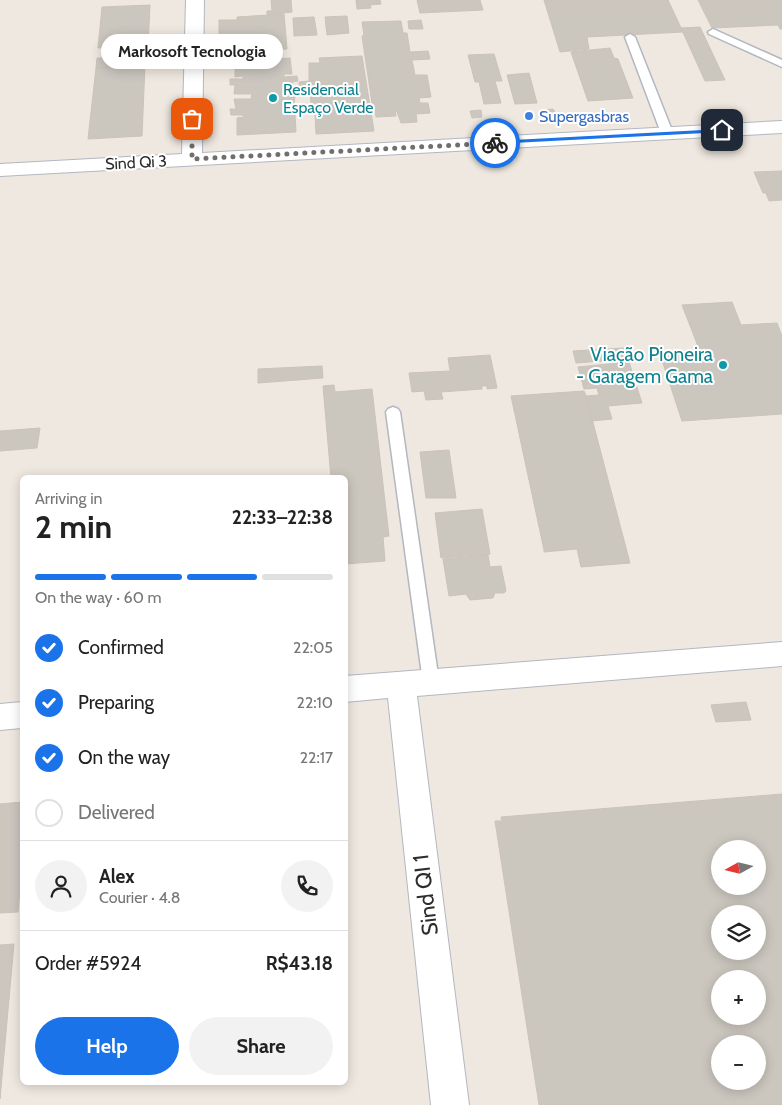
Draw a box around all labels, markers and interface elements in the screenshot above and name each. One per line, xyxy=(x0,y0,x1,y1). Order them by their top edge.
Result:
callout: Markosoft Tecnologia xyxy=(101,34,283,69)
text: Markosoft Tecnologia xyxy=(118,42,266,61)
place label: Residencial Espaço Verde xyxy=(283,80,373,117)
marker: Residencial Espaço Verde xyxy=(267,92,279,104)
pin xyxy=(171,98,213,140)
icon: bag xyxy=(178,105,206,133)
place label: Supergasbras xyxy=(539,107,629,126)
pin xyxy=(701,109,743,151)
marker: Supergasbras xyxy=(523,110,535,122)
icon: home xyxy=(708,116,736,144)
courier xyxy=(470,118,520,168)
icon: bike xyxy=(481,129,509,157)
street label: Sind Qi 3 xyxy=(105,151,167,174)
place label: Viação Pioneira - Garagem Gama xyxy=(576,343,713,388)
marker: Viação Pioneira - Garagem Gama xyxy=(717,359,729,371)
text: Arriving in xyxy=(35,489,102,508)
text: 22:33–22:38 xyxy=(232,506,333,529)
text: 2 min xyxy=(35,507,112,546)
text: On the way · 60 m xyxy=(35,588,161,607)
icon: check xyxy=(35,634,63,662)
text: Confirmed xyxy=(78,636,164,659)
text: 22:05 xyxy=(293,638,333,657)
icon: check xyxy=(35,689,63,717)
text: Preparing xyxy=(78,691,154,714)
text: 22:10 xyxy=(297,693,333,712)
icon: check xyxy=(35,744,63,772)
text: On the way xyxy=(78,746,170,769)
text: 22:17 xyxy=(300,748,333,767)
text: Delivered xyxy=(78,801,155,824)
north arrow xyxy=(711,840,766,895)
map controls xyxy=(711,840,766,1090)
street label: Sind QI 1 xyxy=(407,853,444,937)
button: person xyxy=(35,860,87,912)
button: phone xyxy=(281,860,333,912)
text: Alex xyxy=(99,865,135,888)
text: Courier · 4.8 xyxy=(99,888,181,907)
button: layers xyxy=(711,905,766,960)
text: Order #5924 xyxy=(35,952,141,975)
text: R$43.18 xyxy=(266,952,333,975)
button: + xyxy=(711,970,766,1025)
button: Help xyxy=(35,1017,179,1075)
button: Share xyxy=(189,1017,333,1075)
button: − xyxy=(711,1035,766,1090)

